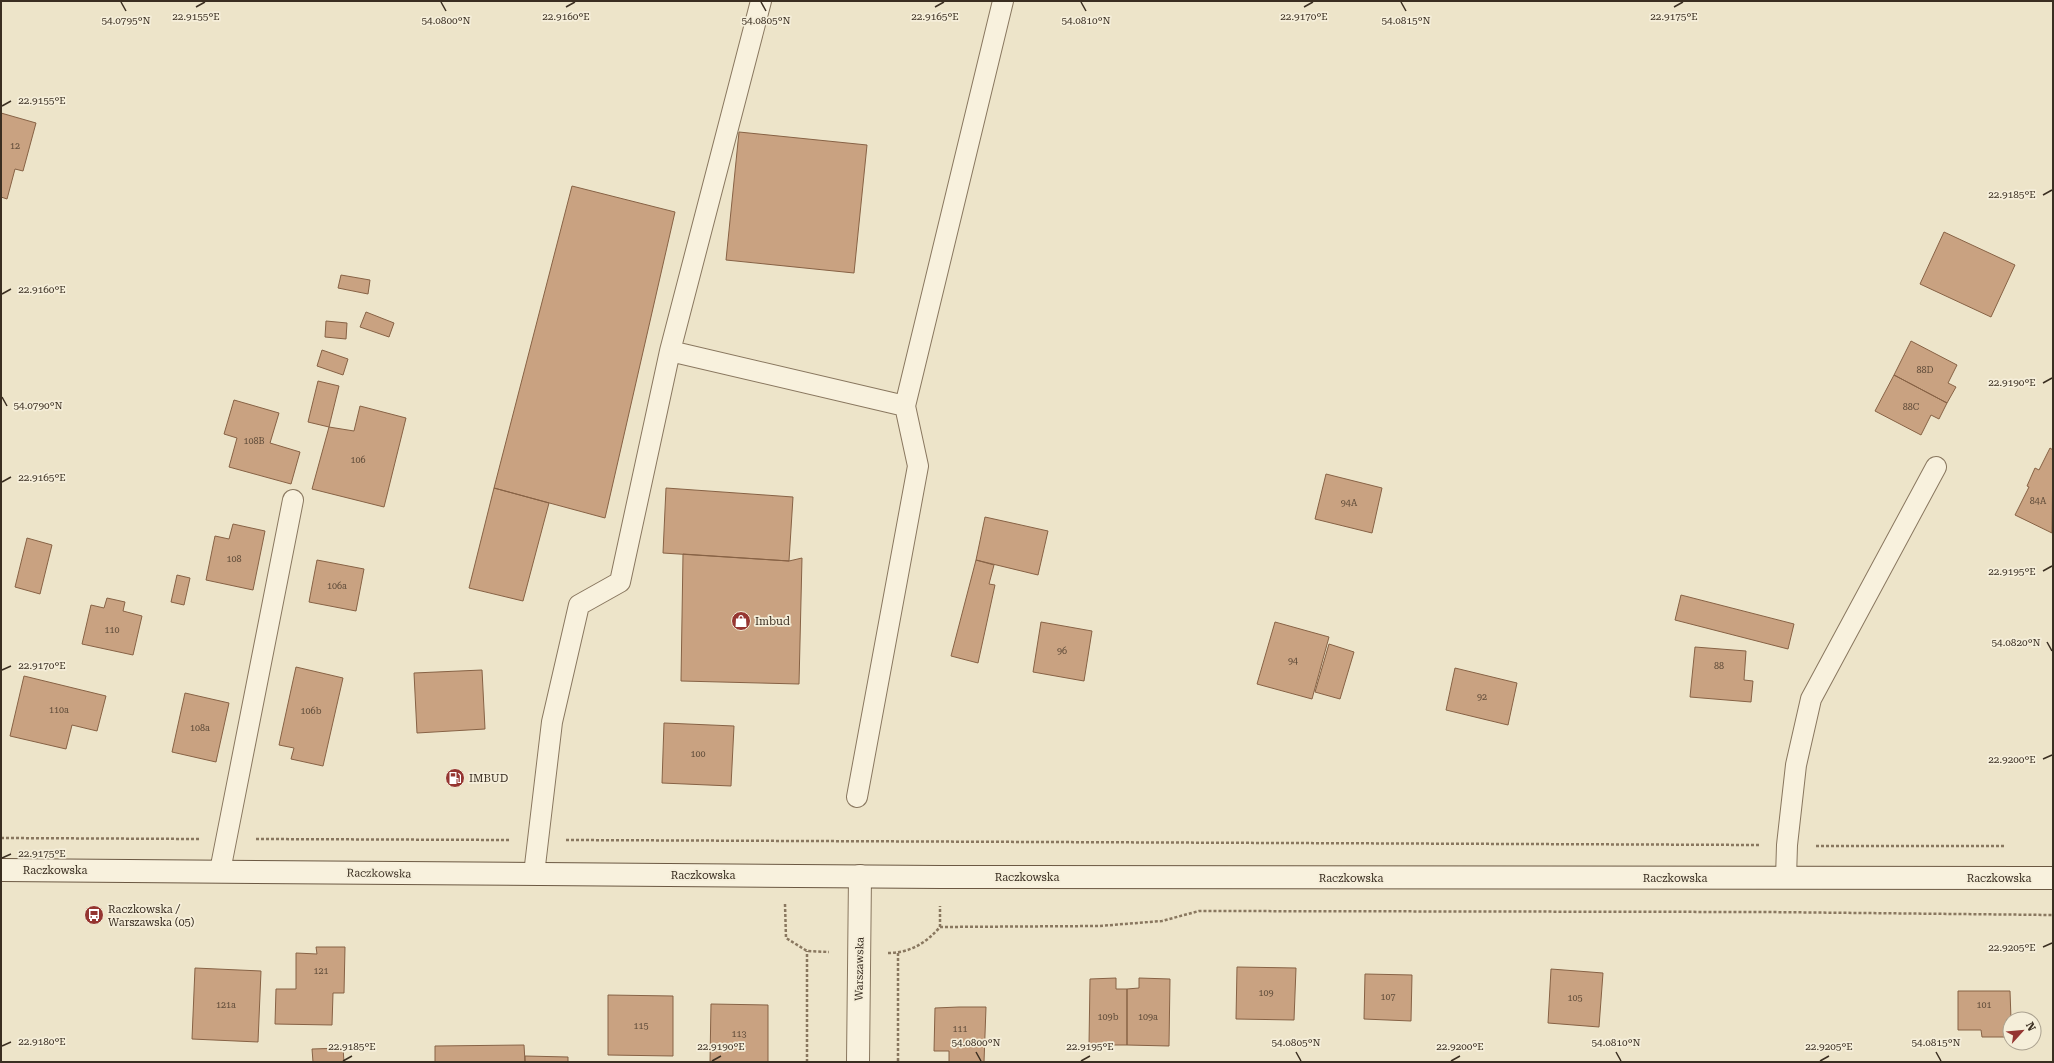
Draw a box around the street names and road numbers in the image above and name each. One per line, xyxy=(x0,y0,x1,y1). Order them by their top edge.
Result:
street label: Raczkowska xyxy=(23,864,87,877)
street label: Raczkowska xyxy=(347,866,411,881)
street label: Raczkowska xyxy=(671,869,735,882)
street label: Raczkowska xyxy=(995,871,1059,884)
street label: Raczkowska xyxy=(1319,872,1383,885)
street label: Raczkowska xyxy=(1643,872,1707,885)
street label: Raczkowska xyxy=(1967,872,2031,885)
street label: Warszawska xyxy=(852,937,867,1001)

